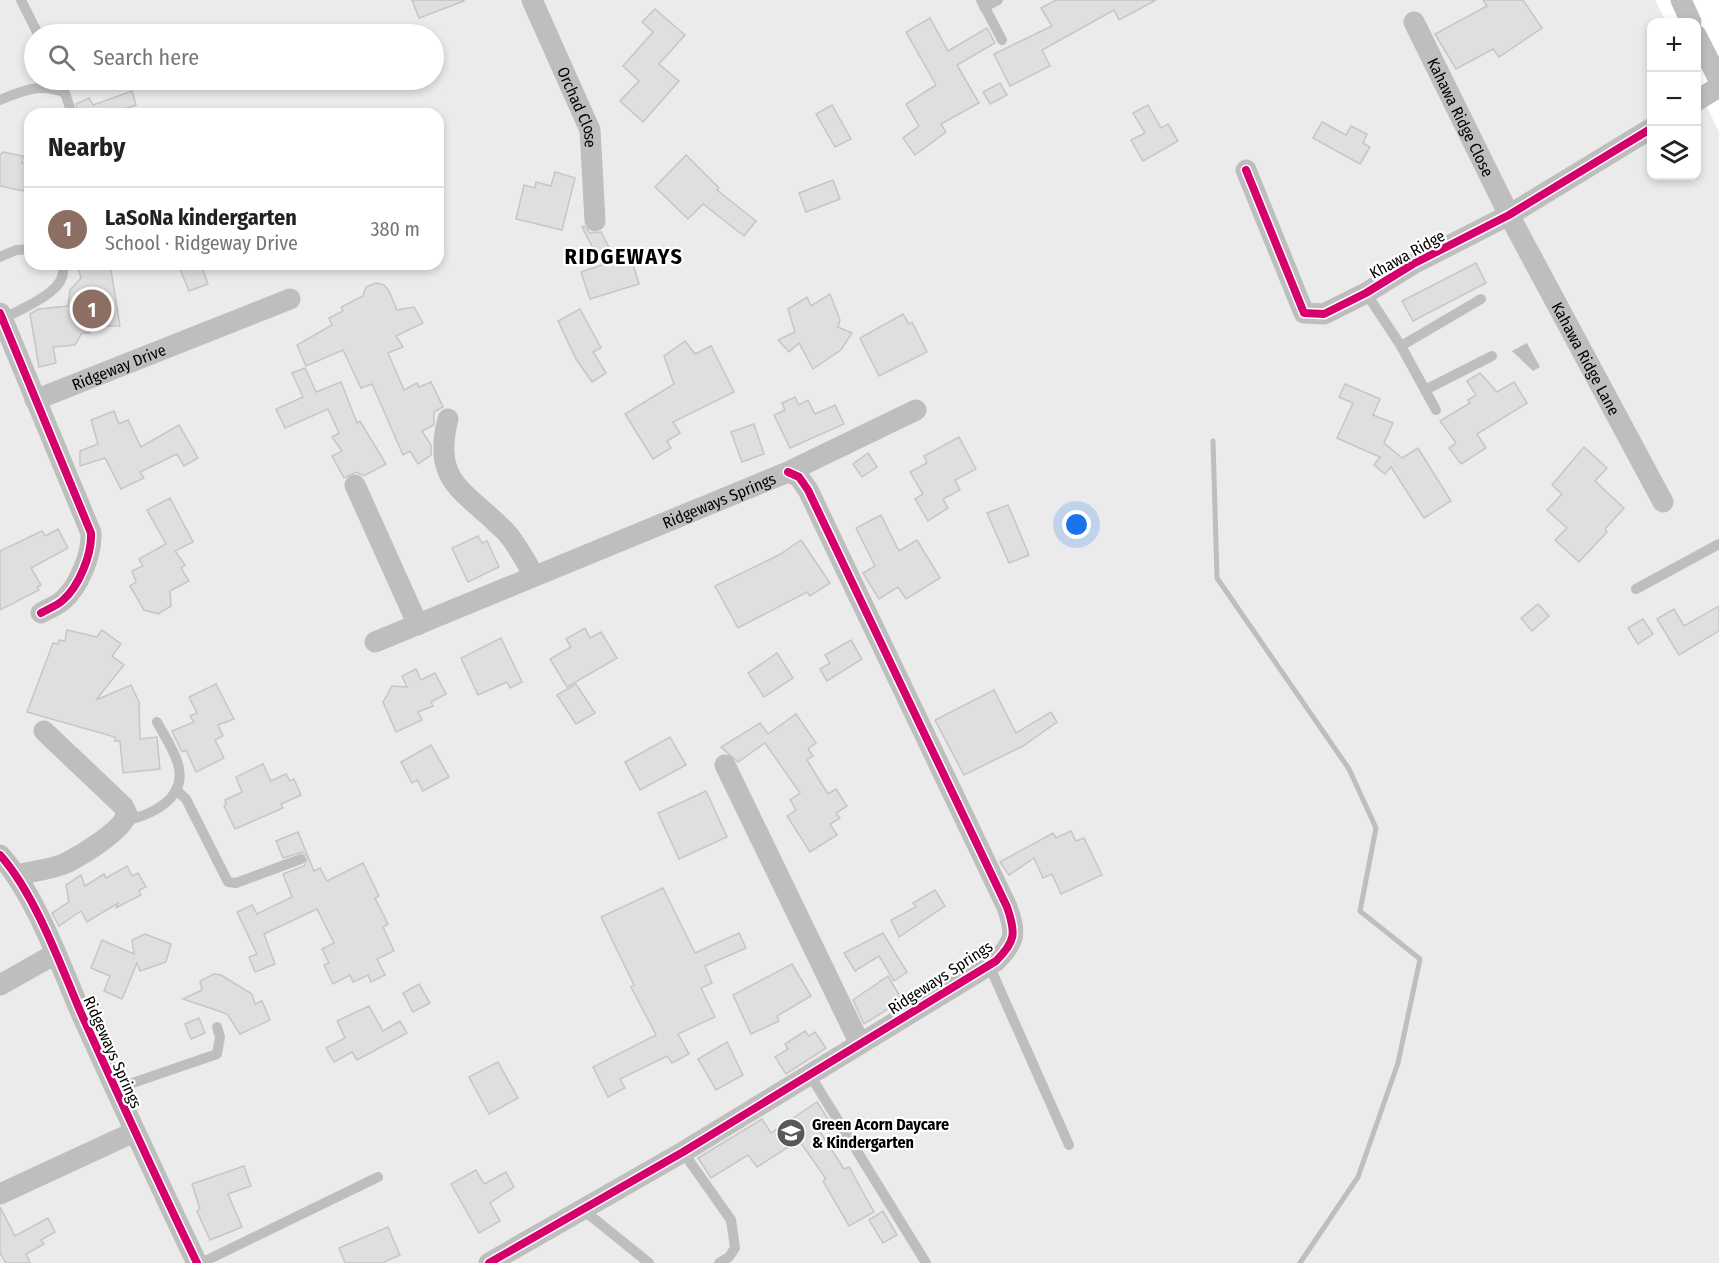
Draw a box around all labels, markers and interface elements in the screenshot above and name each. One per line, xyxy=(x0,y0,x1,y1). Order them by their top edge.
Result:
map controls xyxy=(1647,18,1701,180)
button: + xyxy=(1647,18,1701,72)
search box xyxy=(24,24,444,90)
icon: search xyxy=(45,41,78,74)
text: Search here xyxy=(93,44,199,71)
street label: Kahawa Ridge Close xyxy=(1423,55,1498,180)
street label: Orchad Close xyxy=(553,64,600,148)
button: − xyxy=(1647,72,1701,126)
button: layers xyxy=(1647,126,1701,180)
text: Nearby xyxy=(48,132,125,163)
text: LaSoNa kindergarten xyxy=(105,204,297,231)
text: 1 xyxy=(63,217,72,241)
text: 380 m xyxy=(370,217,420,241)
street label: Khawa Ridge xyxy=(1366,226,1448,283)
text: School · Ridgeway Drive xyxy=(105,231,298,255)
district label: RIDGEWAYS xyxy=(565,243,683,270)
pin: 1 xyxy=(72,286,112,332)
street label: Kahawa Ridge Lane xyxy=(1547,299,1624,419)
street label: Ridgeway Drive xyxy=(69,340,169,394)
street label: Ridgeways Springs xyxy=(660,469,779,533)
your location xyxy=(1062,510,1091,539)
street label: Ridgeways Springs xyxy=(884,936,996,1018)
street label: Ridgeways Springs xyxy=(79,993,146,1111)
place label: Green Acorn Daycare & Kindergarten xyxy=(812,1115,949,1152)
school or university icon: Green Acorn Daycare & Kindergarten xyxy=(775,1117,807,1149)

